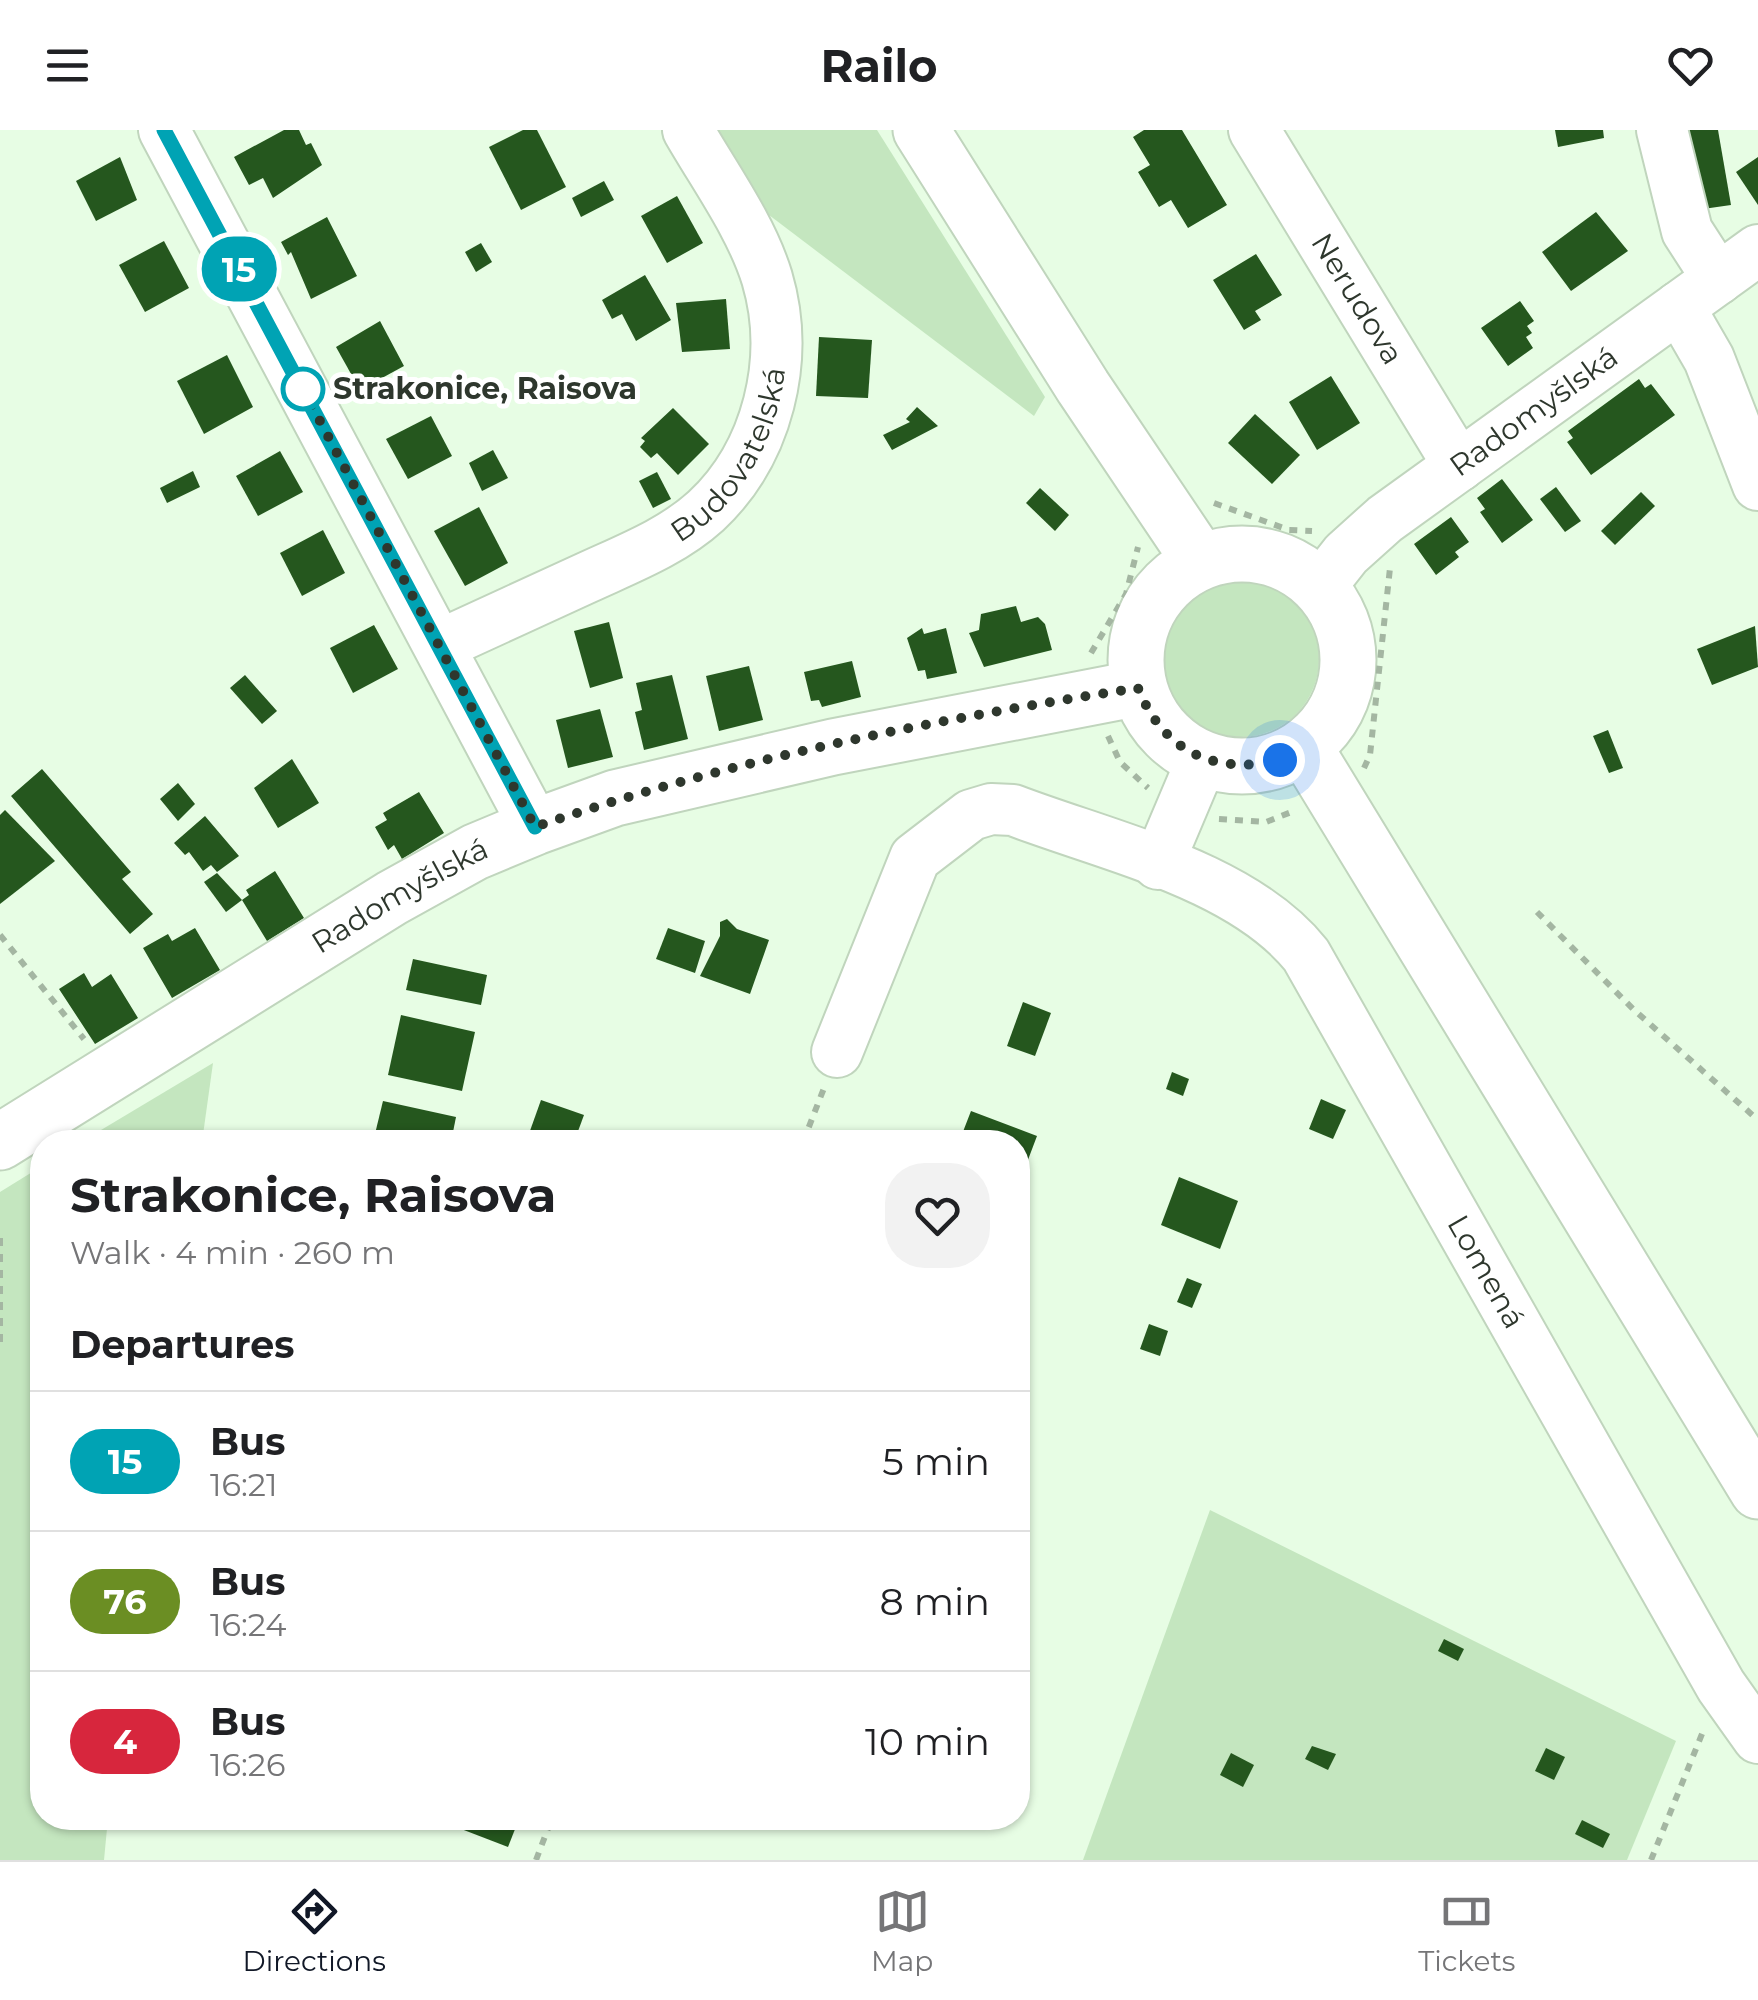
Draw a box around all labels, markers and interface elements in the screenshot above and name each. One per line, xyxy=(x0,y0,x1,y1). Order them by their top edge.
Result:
icon: menu xyxy=(40,38,95,93)
text: Railo xyxy=(820,38,938,93)
icon: heart xyxy=(1663,38,1718,93)
street label: Nerudova xyxy=(1304,226,1412,371)
line badge: 15 xyxy=(194,236,284,302)
text: 15 xyxy=(222,248,256,291)
street label: Radomyšlská xyxy=(1442,338,1625,484)
street label: Budovatelská xyxy=(663,365,793,550)
marker: Strakonice, Raisova xyxy=(282,368,324,410)
place label: Strakonice, Raisova xyxy=(333,370,637,407)
your location xyxy=(1255,735,1305,785)
street label: Radomyšlská xyxy=(305,830,494,961)
button: heart xyxy=(885,1163,990,1268)
text: Strakonice, Raisova xyxy=(70,1166,556,1224)
street label: Lomená xyxy=(1440,1208,1533,1335)
text: Walk · 4 min · 260 m xyxy=(70,1233,395,1272)
text: Departures xyxy=(70,1321,294,1368)
text: Bus xyxy=(210,1418,285,1465)
text: 5 min xyxy=(882,1438,990,1485)
text: 15 xyxy=(108,1440,142,1483)
text: 16:21 xyxy=(210,1465,278,1504)
text: Bus xyxy=(210,1558,285,1605)
text: 8 min xyxy=(880,1578,990,1625)
text: 76 xyxy=(103,1580,147,1623)
text: 16:24 xyxy=(210,1605,286,1644)
text: Bus xyxy=(210,1698,285,1745)
text: 10 min xyxy=(865,1718,990,1765)
text: 4 xyxy=(113,1720,137,1763)
text: 16:26 xyxy=(210,1745,285,1784)
tab: Directions xyxy=(243,1884,386,1978)
tab: Map xyxy=(871,1884,933,1978)
tab: Tickets xyxy=(1418,1884,1515,1978)

